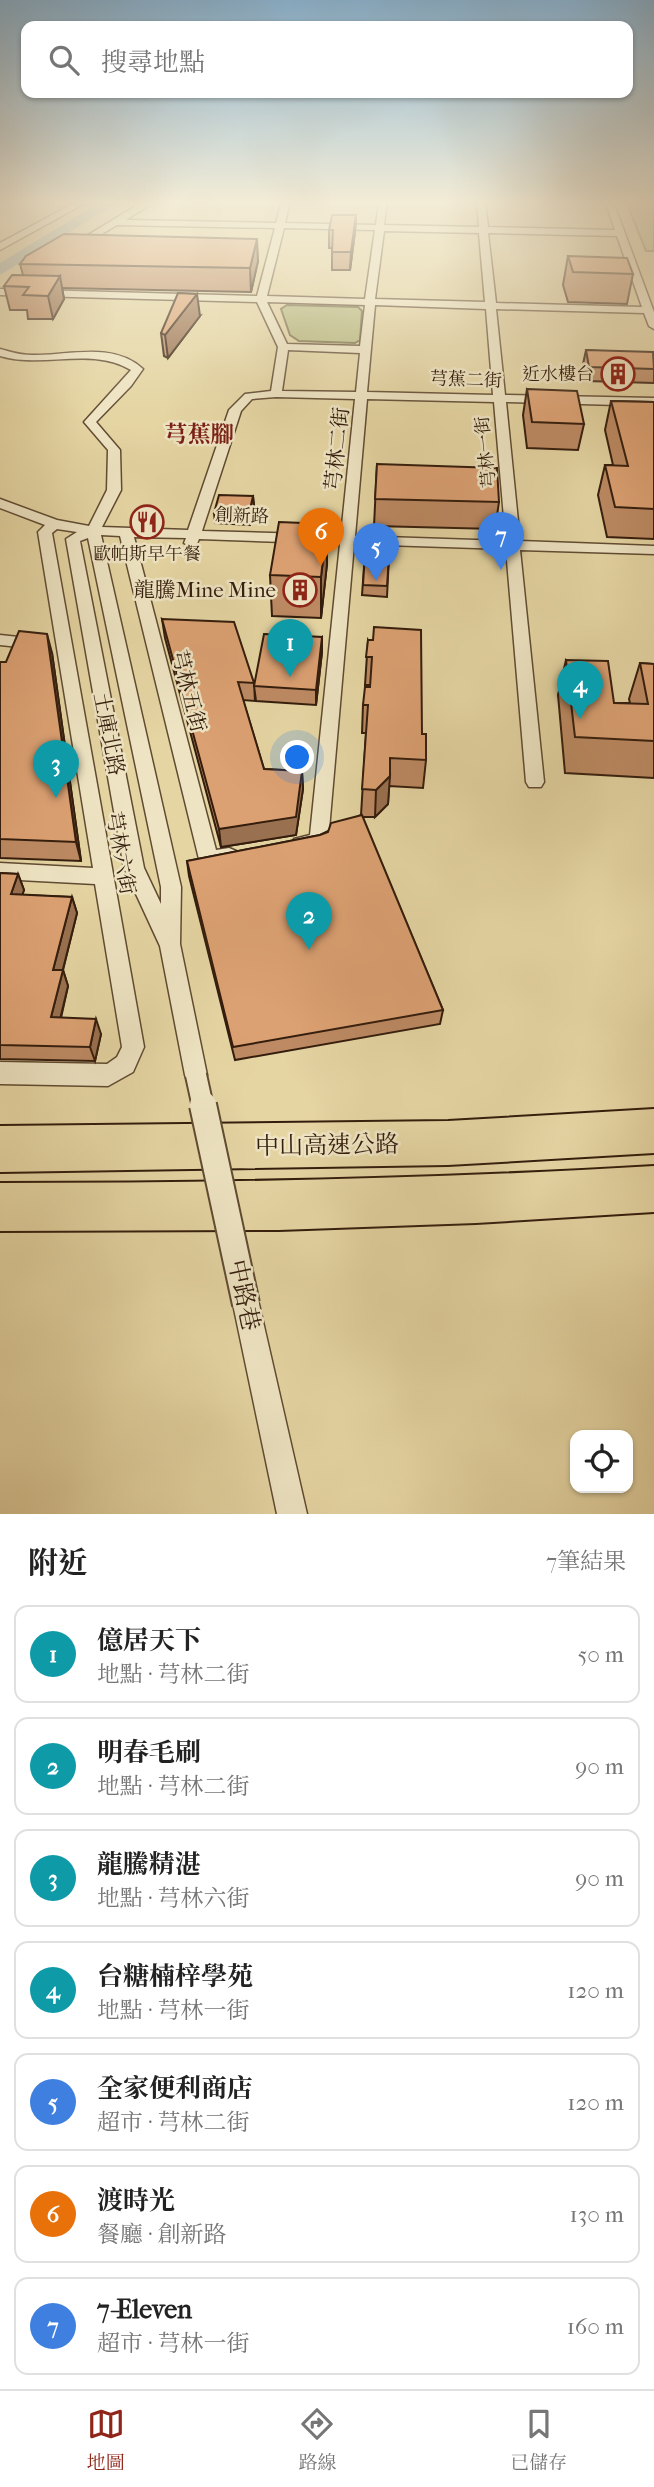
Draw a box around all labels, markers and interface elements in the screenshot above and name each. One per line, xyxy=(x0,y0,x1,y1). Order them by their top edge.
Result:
search box xyxy=(21,21,633,98)
icon: search xyxy=(45,41,83,79)
text: 搜尋地點 xyxy=(101,47,205,78)
building icon: 近水樓台 xyxy=(599,355,637,393)
place label: 近水樓台 xyxy=(522,364,594,385)
street label: 芎蕉二街 xyxy=(430,368,502,392)
street label: 芎林二街 xyxy=(321,406,353,492)
street label: 芎林一街 xyxy=(472,415,500,489)
district label: 芎蕉腳 xyxy=(165,421,234,448)
restaurant icon: 歐帕斯早午餐 xyxy=(128,503,166,541)
street label: 創新路 xyxy=(215,505,269,527)
pin: 6 xyxy=(298,508,344,566)
pin: 7 xyxy=(478,512,524,570)
pin: 5 xyxy=(353,523,399,581)
place label: 歐帕斯早午餐 xyxy=(93,544,201,565)
building icon: 龍騰Mine Mine xyxy=(281,571,319,609)
place label: 龍騰Mine Mine xyxy=(134,578,276,602)
pin: 1 xyxy=(267,619,313,677)
street label: 芎林五街 xyxy=(167,647,211,735)
pin: 4 xyxy=(557,661,603,719)
street label: 土庫北路 xyxy=(89,690,129,778)
pin: 3 xyxy=(33,740,79,798)
your location xyxy=(280,740,314,774)
street label: 芎林六街 xyxy=(102,810,140,896)
pin: 2 xyxy=(286,892,332,950)
street label: 中山高速公路 xyxy=(255,1130,399,1160)
street label: 中路巷 xyxy=(223,1257,265,1333)
map controls xyxy=(570,1430,633,1493)
button: locate xyxy=(570,1430,633,1493)
text: 附近 xyxy=(28,1546,88,1581)
text: 7筆結果 xyxy=(546,1548,626,1575)
text: 億居天下 xyxy=(97,1625,201,1656)
text: 1 xyxy=(49,1641,57,1668)
text: 50 m xyxy=(577,1641,624,1668)
text: 地點 · 芎林二街 xyxy=(97,1661,250,1688)
text: 明春毛刷 xyxy=(97,1737,201,1768)
text: 2 xyxy=(47,1753,59,1780)
text: 90 m xyxy=(575,1753,624,1780)
text: 地點 · 芎林二街 xyxy=(97,1773,250,1800)
text: 龍騰精湛 xyxy=(97,1849,201,1880)
text: 3 xyxy=(48,1865,58,1892)
text: 90 m xyxy=(575,1865,624,1892)
text: 地點 · 芎林六街 xyxy=(97,1885,250,1912)
text: 台糖楠梓學苑 xyxy=(97,1961,253,1992)
text: 4 xyxy=(46,1977,60,2004)
text: 120 m xyxy=(567,1977,624,2004)
text: 地點 · 芎林一街 xyxy=(97,1997,250,2024)
text: 全家便利商店 xyxy=(97,2073,253,2104)
text: 5 xyxy=(48,2089,58,2116)
text: 120 m xyxy=(567,2089,624,2116)
text: 超市 · 芎林二街 xyxy=(97,2109,250,2136)
text: 渡時光 xyxy=(97,2185,175,2216)
text: 6 xyxy=(47,2201,59,2228)
text: 130 m xyxy=(570,2201,624,2228)
text: 餐廳 · 創新路 xyxy=(97,2221,227,2248)
text: 7-Eleven xyxy=(97,2294,192,2325)
text: 7 xyxy=(47,2313,59,2340)
text: 160 m xyxy=(567,2313,624,2340)
text: 超市 · 芎林一街 xyxy=(97,2330,250,2357)
tab: 地圖 xyxy=(87,2405,125,2474)
tab: 路線 xyxy=(298,2405,336,2474)
tab: 已儲存 xyxy=(510,2405,567,2474)

